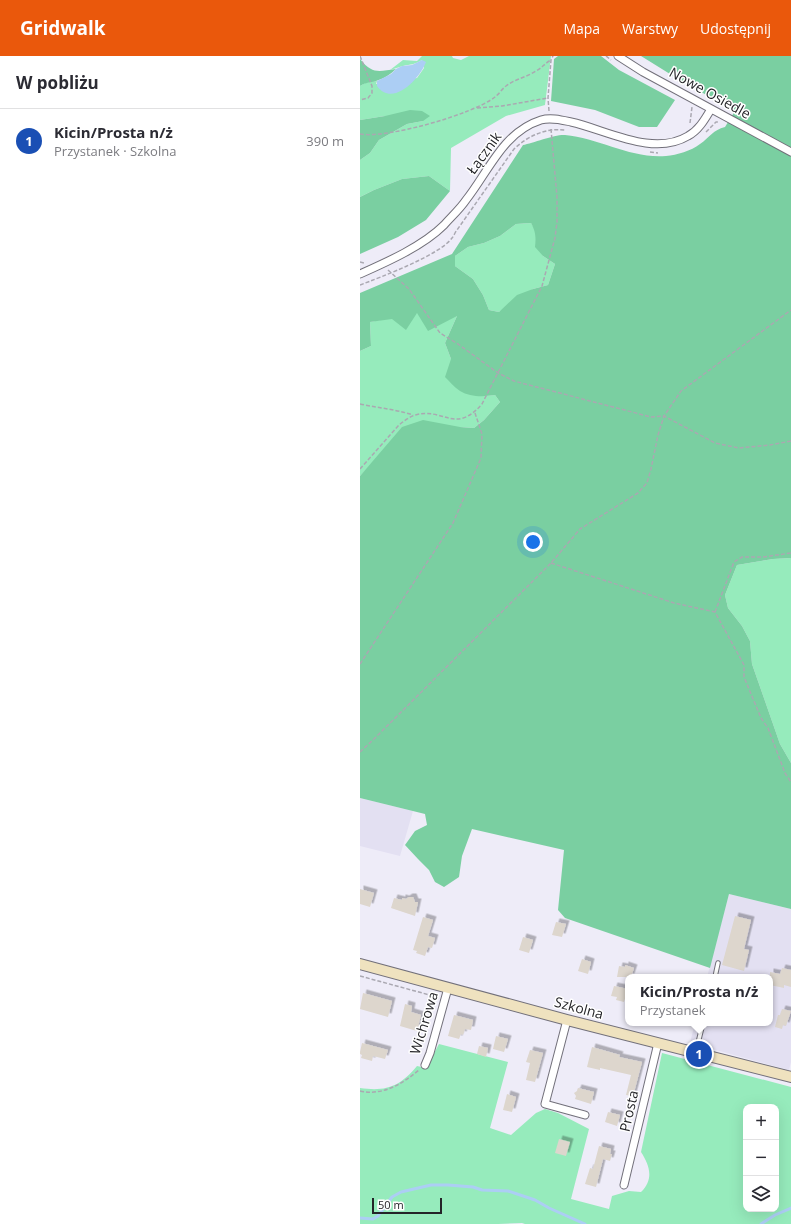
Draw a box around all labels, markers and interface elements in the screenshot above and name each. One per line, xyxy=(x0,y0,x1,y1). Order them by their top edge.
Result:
text: Gridwalk xyxy=(20,15,106,41)
text: Mapa xyxy=(563,19,600,38)
text: Warstwy xyxy=(622,19,678,38)
text: Udostępnij xyxy=(700,19,771,38)
street label: Nowe Osiedle xyxy=(666,62,754,123)
text: W pobliżu xyxy=(16,71,99,94)
text: Kicin/Prosta n/ż xyxy=(54,122,173,142)
street label: Łącznik xyxy=(462,127,506,178)
text: 1 xyxy=(25,132,33,150)
text: 390 m xyxy=(306,132,344,150)
text: Przystanek · Szkolna xyxy=(54,142,176,160)
your location xyxy=(523,532,543,552)
popup xyxy=(625,974,773,1026)
text: Kicin/Prosta n/ż xyxy=(640,981,758,1001)
street label: Wichrowa xyxy=(405,989,442,1056)
street label: Szkolna xyxy=(553,992,606,1023)
text: Przystanek xyxy=(640,1001,706,1019)
pin: 1 xyxy=(686,1039,712,1069)
street label: Prosta xyxy=(615,1088,642,1133)
map controls xyxy=(743,1104,779,1212)
button: + xyxy=(743,1104,779,1140)
button: − xyxy=(743,1140,779,1176)
button: layers xyxy=(743,1176,779,1212)
scale bar xyxy=(372,1196,442,1215)
text: 50 m xyxy=(378,1197,404,1212)

